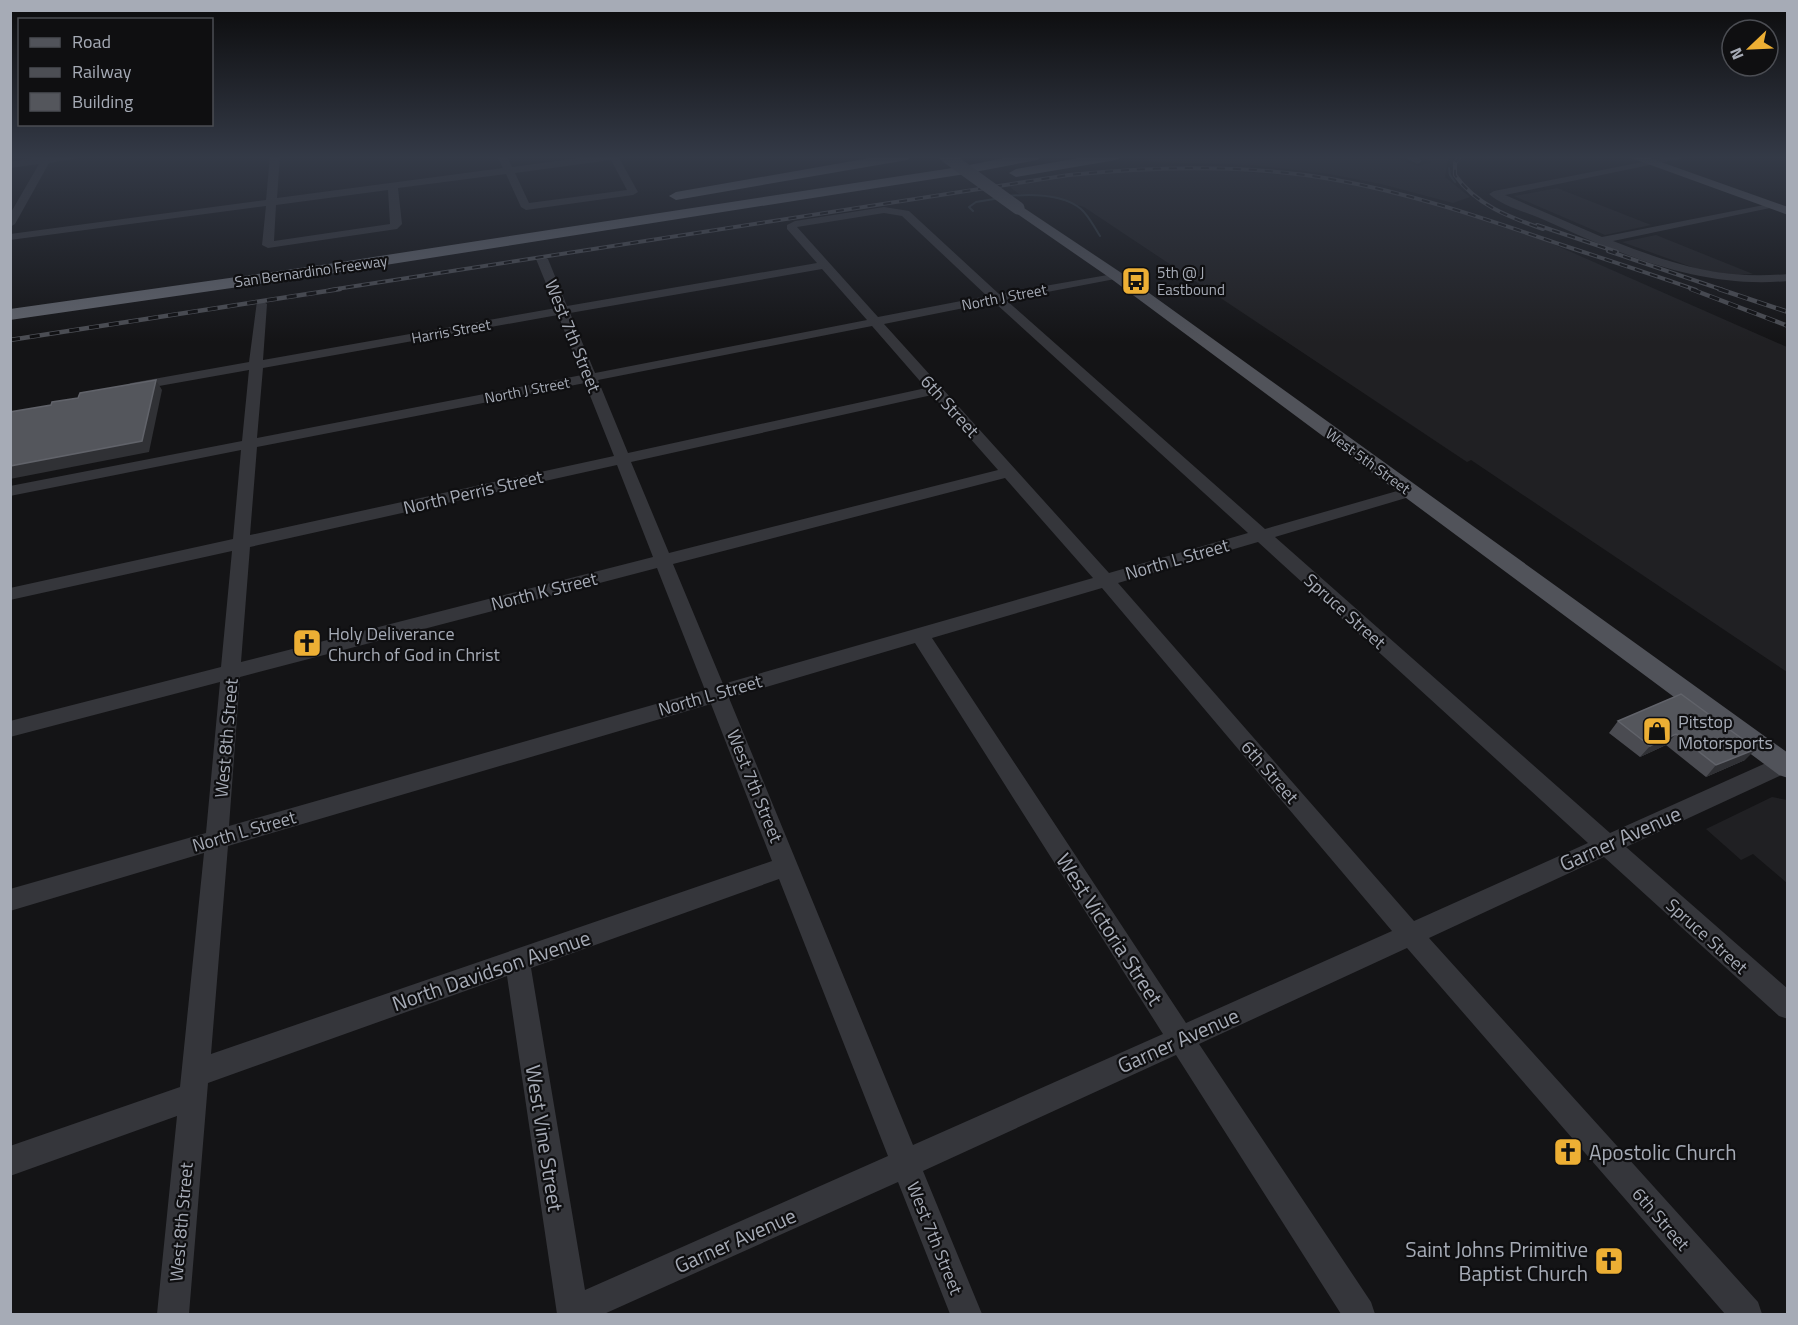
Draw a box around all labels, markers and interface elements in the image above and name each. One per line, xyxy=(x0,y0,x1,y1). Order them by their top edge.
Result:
legend xyxy=(18,18,213,126)
north arrow xyxy=(1720,18,1780,78)
text: Road xyxy=(72,28,111,55)
text: N xyxy=(1723,44,1749,64)
text: Railway xyxy=(72,58,132,85)
text: Building xyxy=(72,88,133,115)
street label: San Bernardino Freeway xyxy=(233,249,389,293)
place label: 5th @ J Eastbound xyxy=(1157,261,1225,301)
bus stop icon: 5th @ J Eastbound xyxy=(1120,265,1152,297)
street label: West 7th Street xyxy=(538,275,608,397)
street label: North J Street xyxy=(960,277,1049,317)
street label: Harris Street xyxy=(409,313,493,349)
street label: 6th Street xyxy=(914,369,986,444)
street label: North J Street xyxy=(483,370,572,410)
street label: West 5th Street xyxy=(1321,422,1416,500)
street label: North Perris Street xyxy=(401,463,546,521)
street label: North L Street xyxy=(1122,531,1233,587)
street label: North K Street xyxy=(488,565,600,617)
street label: Spruce Street xyxy=(1298,567,1393,656)
place label: Holy Deliverance Church of God in Christ xyxy=(328,620,501,668)
church icon: Holy Deliverance Church of God in Christ xyxy=(291,627,323,659)
street label: North L Street xyxy=(655,667,766,723)
street label: West 8th Street xyxy=(207,677,245,799)
place label: Pitstop Motorsports xyxy=(1678,708,1773,756)
shop icon: Pitstop Motorsports xyxy=(1641,715,1673,747)
street label: West 7th Street xyxy=(720,725,790,847)
street label: 6th Street xyxy=(1235,734,1306,810)
street label: Garner Avenue xyxy=(1554,797,1686,879)
street label: North L Street xyxy=(189,803,300,859)
street label: West Victoria Street xyxy=(1049,846,1172,1012)
street label: Spruce Street xyxy=(1660,892,1755,981)
street label: North Davidson Avenue xyxy=(387,921,595,1019)
street label: Garner Avenue xyxy=(1112,999,1244,1081)
street label: West Vine Street xyxy=(518,1062,572,1214)
church icon: Apostolic Church xyxy=(1552,1136,1584,1168)
place label: Apostolic Church xyxy=(1589,1136,1736,1168)
street label: West 8th Street xyxy=(162,1161,200,1283)
street label: West 7th Street xyxy=(900,1177,970,1299)
street label: 6th Street xyxy=(1626,1181,1697,1257)
street label: Garner Avenue xyxy=(669,1199,801,1281)
place label: Saint Johns Primitive Baptist Church xyxy=(1405,1233,1588,1289)
church icon: Saint Johns Primitive Baptist Church xyxy=(1593,1245,1625,1277)

